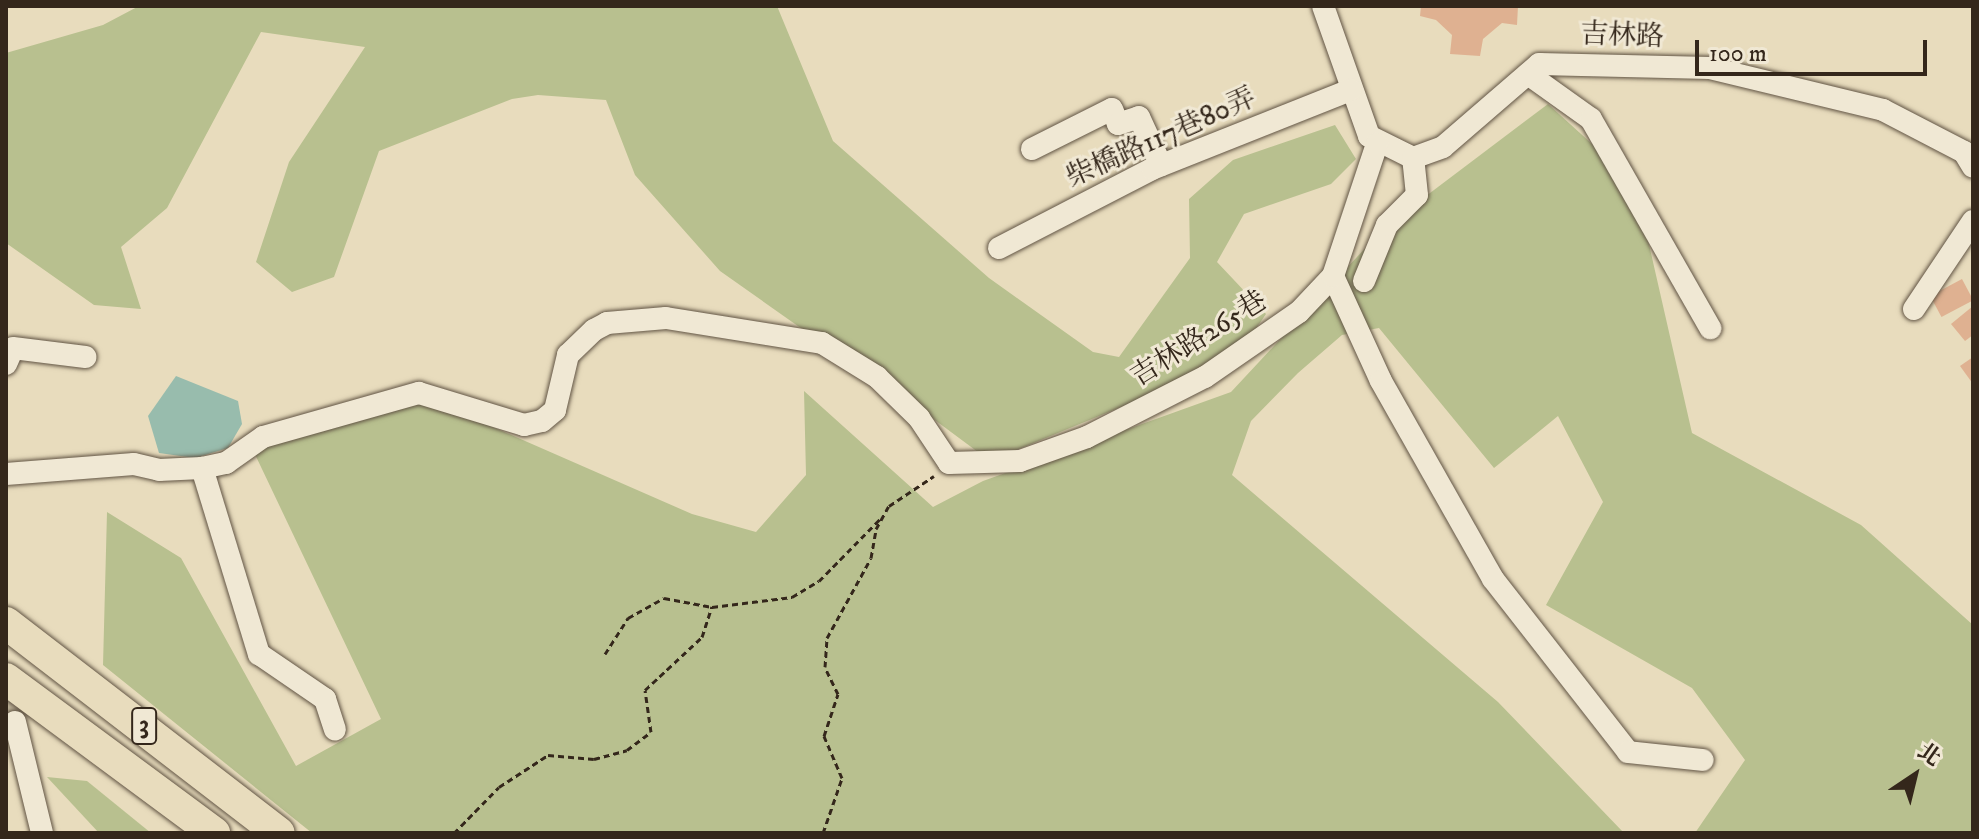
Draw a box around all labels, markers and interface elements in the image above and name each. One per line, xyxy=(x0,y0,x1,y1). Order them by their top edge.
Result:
street label: 吉林路 xyxy=(1579,18,1665,54)
scale bar xyxy=(1699,24,1931,74)
text: 100 m xyxy=(1709,39,1767,69)
street label: 柴橋路117巷80弄 xyxy=(1061,81,1261,195)
street label: 吉林路265巷 xyxy=(1125,284,1273,394)
road number: 3 xyxy=(130,704,158,748)
north arrow xyxy=(1875,735,1955,815)
text: 北 xyxy=(1912,738,1946,772)

